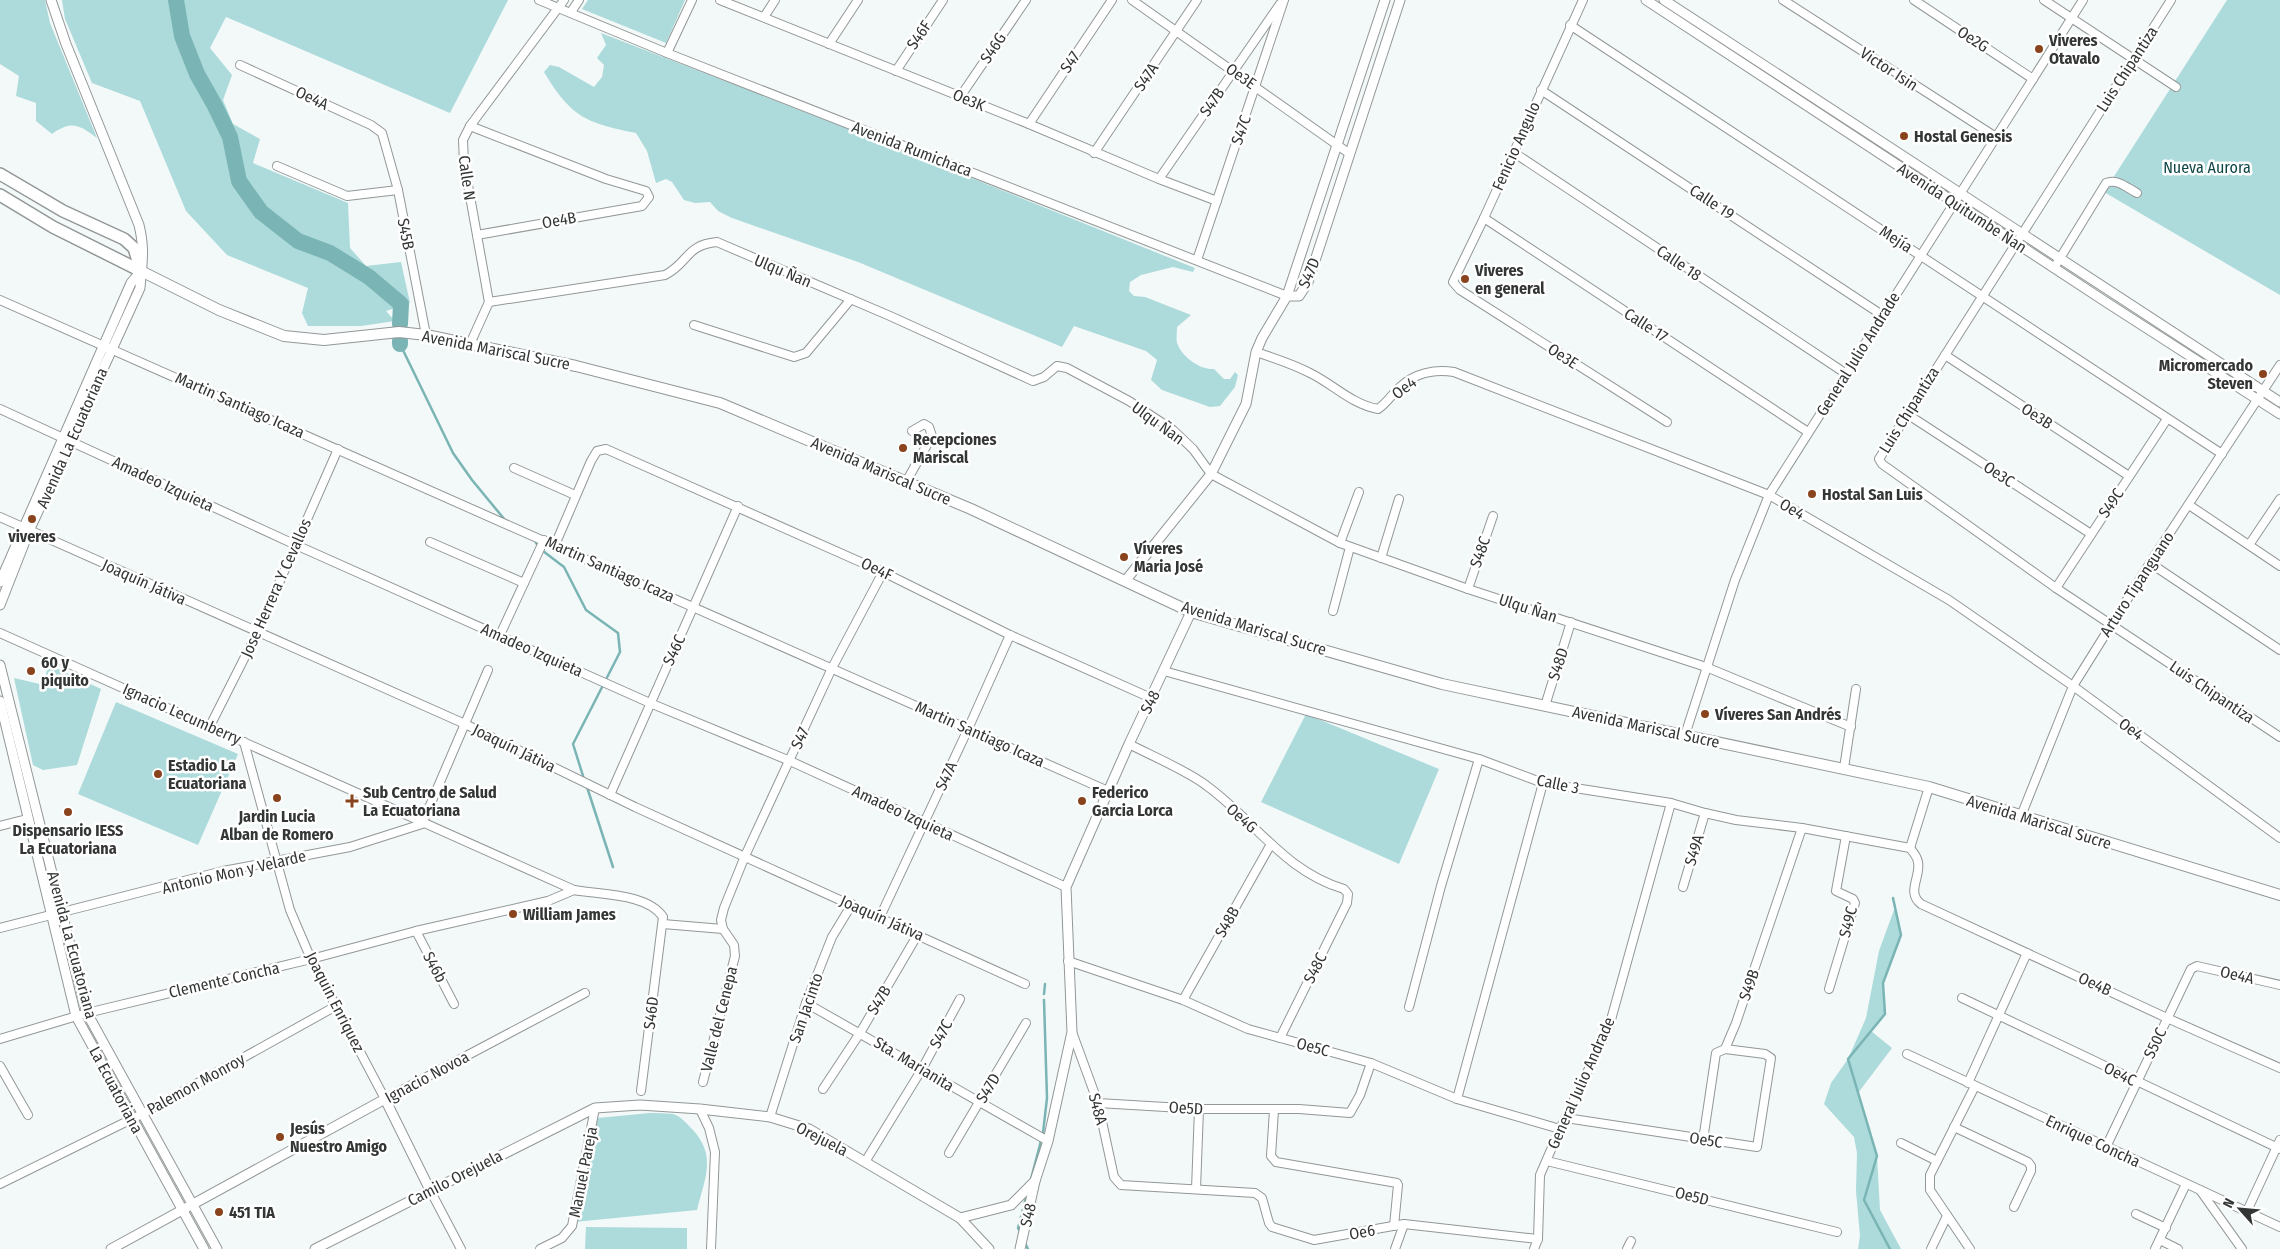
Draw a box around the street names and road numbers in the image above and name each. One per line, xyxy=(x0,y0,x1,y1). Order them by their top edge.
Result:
street label: S46F xyxy=(903,17,935,53)
street label: Oe2G xyxy=(1954,22,1992,56)
street label: Luis Chipantiza xyxy=(2092,23,2162,115)
street label: S46G xyxy=(976,29,1010,67)
street label: Victor Isin xyxy=(1856,43,1922,95)
street label: S47 xyxy=(1056,47,1084,76)
street label: S47A xyxy=(1130,59,1163,95)
street label: Oe3E xyxy=(1222,59,1260,93)
street label: Oe4A xyxy=(293,82,332,114)
street label: S47B xyxy=(1196,84,1229,120)
street label: Oe3K xyxy=(950,85,988,115)
street label: Fenicio Angulo xyxy=(1488,99,1544,193)
street label: S47C xyxy=(1227,113,1255,147)
street label: Avenida Rumichaca xyxy=(849,117,975,181)
street label: Calle N xyxy=(454,154,480,202)
street label: Avenida Quitumbe Ñan xyxy=(1894,159,2030,257)
street label: Calle 19 xyxy=(1686,180,1738,224)
street label: Oe4B xyxy=(540,208,578,232)
street label: S45B xyxy=(394,217,418,252)
street label: Mejía xyxy=(1876,221,1916,257)
street label: Calle 18 xyxy=(1653,241,1705,285)
street label: Ulqu Ñan xyxy=(752,250,814,292)
street label: S47D xyxy=(1294,255,1324,291)
street label: General Julio Andrade xyxy=(1812,289,1904,419)
street label: Calle 17 xyxy=(1621,304,1672,346)
street label: Avenida Mariscal Sucre xyxy=(420,326,572,374)
street label: Oe3E xyxy=(1544,339,1582,373)
street label: Luis Chipantiza xyxy=(1875,363,1943,457)
street label: Avenida La Ecuatoriana xyxy=(32,365,112,511)
street label: Martin Santiago Icaza xyxy=(172,368,308,442)
street label: Oe4 xyxy=(1388,373,1420,403)
street label: Ulqu Ñan xyxy=(1128,398,1188,448)
street label: Oe3B xyxy=(2018,399,2056,433)
street label: Avenida Mariscal Sucre xyxy=(808,433,954,509)
street label: Amadeo Izquieta xyxy=(109,452,217,516)
street label: Oe3C xyxy=(1980,457,2018,491)
street label: S49C xyxy=(2094,485,2128,521)
street label: Oe4 xyxy=(1776,494,1808,524)
street label: Jose Herrera Y Cevallos xyxy=(237,516,315,660)
street label: Arturo Tipanguano xyxy=(2096,528,2178,640)
street label: Martin Santiago Icaza xyxy=(542,532,678,606)
street label: S48C xyxy=(1466,534,1494,570)
street label: Oe4F xyxy=(858,553,896,585)
street label: Joaquín Játiva xyxy=(99,555,189,609)
street label: Ulqu Ñan xyxy=(1496,590,1560,626)
street label: Avenida Mariscal Sucre xyxy=(1179,597,1329,659)
street label: Amadeo Izquieta xyxy=(478,619,586,681)
street label: S46C xyxy=(659,632,689,668)
street label: S48D xyxy=(1544,645,1572,683)
street label: Luis Chipantiza xyxy=(2166,657,2258,727)
street label: Ignacio Lecumberry xyxy=(120,679,245,749)
street label: S48 xyxy=(1136,687,1164,717)
street label: Martin Santiago Icaza xyxy=(912,697,1048,771)
street label: Avenida Mariscal Sucre xyxy=(1571,702,1722,752)
street label: Oe4 xyxy=(2115,714,2147,744)
street label: Joaquín Játiva xyxy=(469,720,559,776)
street label: S47 xyxy=(787,724,813,752)
street label: S47A xyxy=(931,758,961,794)
street label: Calle 3 xyxy=(1535,770,1581,798)
street label: Amadeo Izquieta xyxy=(849,781,957,845)
street label: Avenida Mariscal Sucre xyxy=(1964,791,2114,853)
street label: Oe4G xyxy=(1223,799,1261,837)
street label: S49A xyxy=(1680,832,1708,868)
street label: Antonio Mon y Velarde xyxy=(160,846,308,898)
street label: Avenida La Ecuatoriana xyxy=(43,869,101,1021)
street label: Joaquín Játiva xyxy=(837,891,927,945)
street label: S48B xyxy=(1211,903,1243,941)
street label: S49C xyxy=(1835,905,1861,939)
street label: S46b xyxy=(419,948,451,986)
street label: Joaquin Enriquez xyxy=(302,949,368,1055)
street label: S48C xyxy=(1299,950,1331,986)
street label: Clemente Concha xyxy=(167,958,281,1002)
street label: Oe4A xyxy=(2218,962,2256,988)
street label: Valle del Cenepa xyxy=(697,964,741,1074)
street label: S49B xyxy=(1735,967,1763,1003)
street label: Oe4B xyxy=(2075,968,2115,1000)
street label: San Jacinto xyxy=(785,970,827,1046)
street label: S47B xyxy=(863,982,895,1018)
street label: S46D xyxy=(640,996,662,1030)
street label: General Julio Andrade xyxy=(1543,1014,1619,1152)
street label: S47C xyxy=(926,1016,956,1052)
street label: S50C xyxy=(2140,1025,2170,1061)
street label: Sta. Marianita xyxy=(870,1033,958,1095)
street label: Oe5C xyxy=(1294,1034,1332,1060)
street label: La Ecuatoriana xyxy=(85,1043,147,1137)
street label: Ignacio Novoa xyxy=(382,1047,472,1107)
street label: Palemon Monroy xyxy=(144,1049,249,1119)
street label: Oe4C xyxy=(2101,1058,2139,1090)
street label: S47D xyxy=(972,1070,1004,1106)
street label: S48A xyxy=(1085,1091,1111,1128)
street label: Oe5D xyxy=(1168,1098,1204,1118)
street label: Enrique Concha xyxy=(2043,1111,2143,1171)
street label: Orejuela xyxy=(793,1118,851,1160)
street label: Manuel Pareja xyxy=(565,1125,601,1219)
street label: Oe5C xyxy=(1688,1128,1724,1152)
street label: Camilo Orejuela xyxy=(404,1146,506,1210)
street label: Oe5D xyxy=(1673,1183,1711,1209)
street label: S48 xyxy=(1016,1201,1040,1229)
street label: Oe6 xyxy=(1348,1220,1376,1244)

